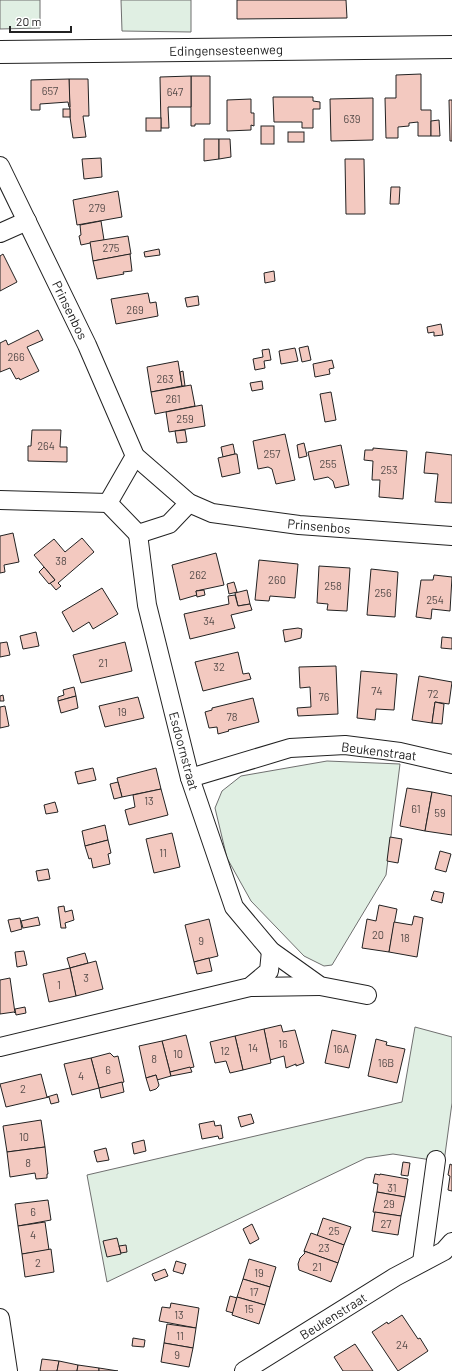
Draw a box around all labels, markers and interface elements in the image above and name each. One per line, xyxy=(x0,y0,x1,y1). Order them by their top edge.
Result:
scale bar xyxy=(10,8,71,34)
text: 20 m xyxy=(16,14,42,28)
street label: Edingensesteenweg xyxy=(169,41,283,59)
house number: 657 xyxy=(42,84,58,97)
house number: 647 xyxy=(167,85,183,98)
house number: 639 xyxy=(343,112,361,125)
house number: 279 xyxy=(89,201,106,214)
house number: 275 xyxy=(103,241,120,254)
street label: Prinsenbos xyxy=(49,278,91,342)
house number: 269 xyxy=(126,303,144,316)
house number: 266 xyxy=(7,350,25,363)
house number: 263 xyxy=(156,372,174,385)
house number: 261 xyxy=(165,392,181,405)
house number: 259 xyxy=(176,412,194,425)
house number: 264 xyxy=(37,439,55,452)
house number: 257 xyxy=(264,447,280,460)
house number: 255 xyxy=(319,457,337,470)
house number: 253 xyxy=(380,463,398,476)
street label: Prinsenbos xyxy=(287,515,351,537)
house number: 38 xyxy=(55,554,67,567)
house number: 262 xyxy=(189,568,207,581)
house number: 260 xyxy=(268,573,286,586)
house number: 258 xyxy=(324,579,342,592)
house number: 256 xyxy=(374,586,392,599)
house number: 254 xyxy=(426,593,444,606)
house number: 34 xyxy=(203,614,215,627)
house number: 21 xyxy=(98,656,108,669)
house number: 32 xyxy=(213,660,225,673)
house number: 74 xyxy=(371,684,383,697)
house number: 72 xyxy=(427,687,439,700)
house number: 76 xyxy=(319,690,330,703)
house number: 19 xyxy=(117,705,127,718)
street label: Esdoornstraat xyxy=(166,710,202,792)
house number: 78 xyxy=(227,710,238,723)
street label: Beukenstraat xyxy=(340,738,418,764)
house number: 13 xyxy=(144,794,154,807)
house number: 61 xyxy=(411,802,421,815)
house number: 59 xyxy=(434,806,446,819)
house number: 11 xyxy=(159,846,167,859)
house number: 20 xyxy=(372,928,384,941)
house number: 18 xyxy=(400,931,410,944)
house number: 9 xyxy=(198,934,204,947)
house number: 3 xyxy=(83,971,89,984)
house number: 1 xyxy=(57,978,61,991)
house number: 16 xyxy=(278,1037,288,1050)
house number: 14 xyxy=(248,1041,258,1054)
house number: 16A xyxy=(333,1042,349,1055)
house number: 12 xyxy=(220,1044,230,1057)
house number: 10 xyxy=(173,1047,183,1060)
house number: 8 xyxy=(151,1052,157,1065)
house number: 16B xyxy=(378,1056,394,1069)
house number: 6 xyxy=(105,1063,111,1076)
house number: 4 xyxy=(78,1069,84,1082)
house number: 2 xyxy=(20,1082,26,1095)
house number: 10 xyxy=(19,1130,29,1143)
house number: 8 xyxy=(25,1156,31,1169)
house number: 31 xyxy=(387,1181,397,1194)
house number: 29 xyxy=(383,1197,395,1210)
house number: 6 xyxy=(30,1205,36,1218)
house number: 27 xyxy=(380,1217,392,1230)
house number: 25 xyxy=(328,1224,340,1237)
house number: 4 xyxy=(30,1228,36,1241)
house number: 23 xyxy=(318,1241,330,1254)
house number: 2 xyxy=(35,1256,41,1269)
house number: 21 xyxy=(312,1260,322,1273)
house number: 19 xyxy=(254,1266,264,1279)
house number: 17 xyxy=(249,1285,259,1298)
street label: Beukenstraat xyxy=(297,1289,369,1343)
house number: 15 xyxy=(244,1302,254,1315)
house number: 13 xyxy=(174,1308,184,1321)
house number: 11 xyxy=(176,1329,184,1342)
house number: 24 xyxy=(396,1338,408,1351)
house number: 9 xyxy=(174,1348,180,1361)

